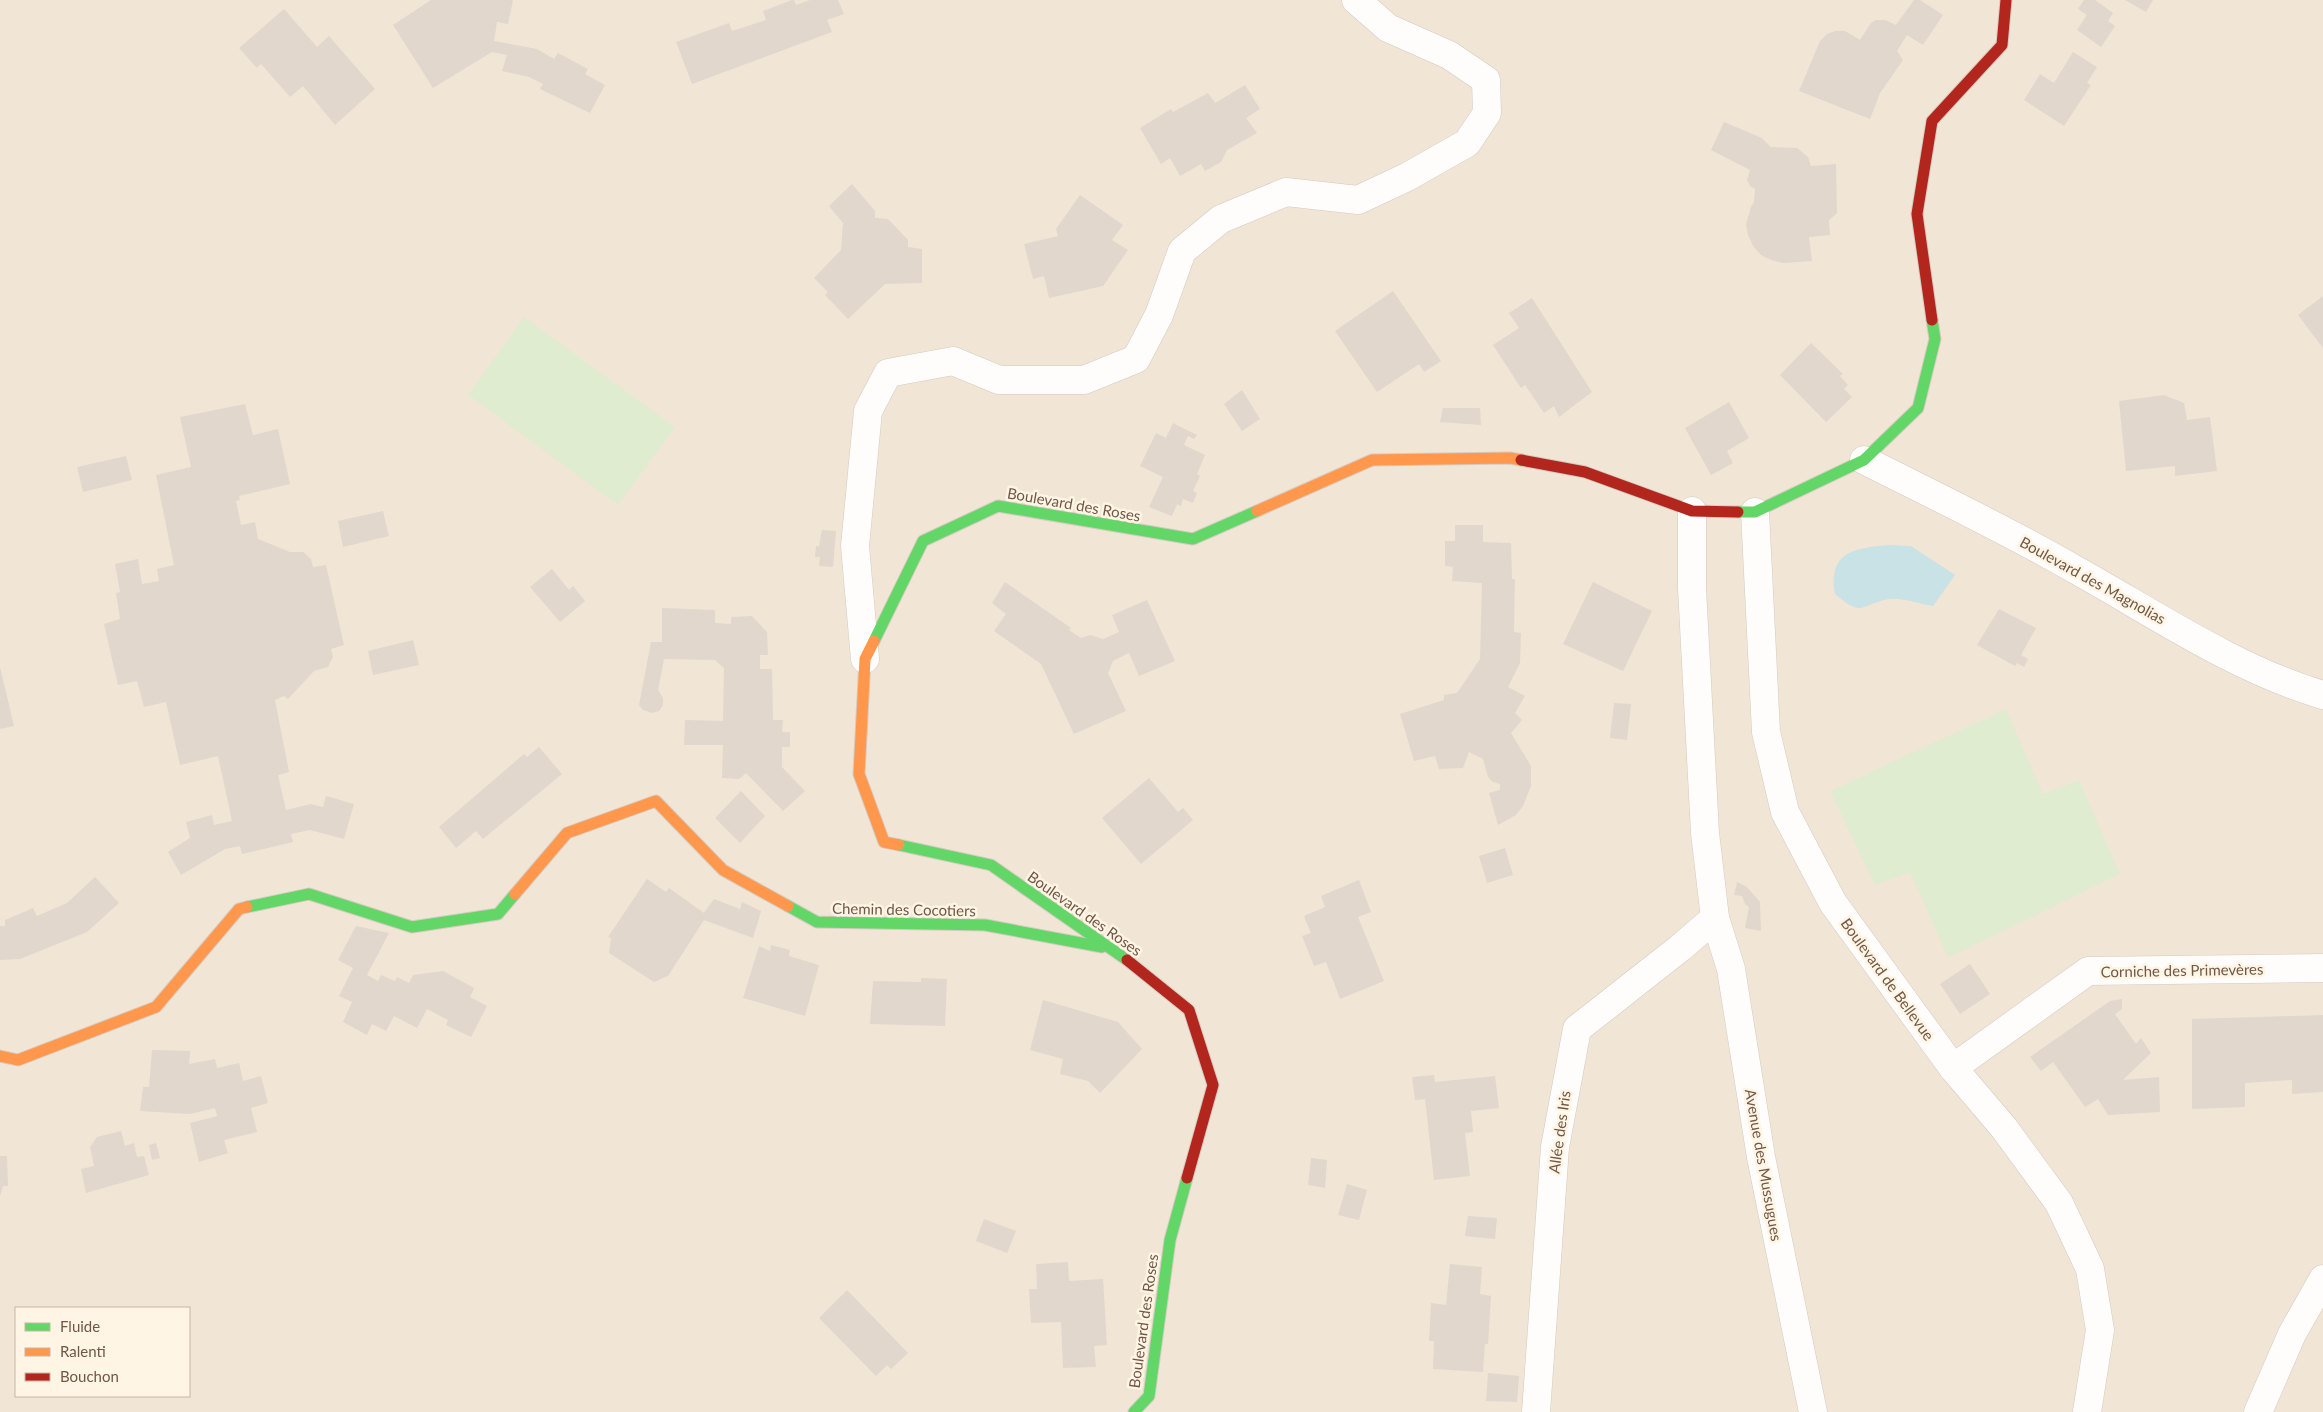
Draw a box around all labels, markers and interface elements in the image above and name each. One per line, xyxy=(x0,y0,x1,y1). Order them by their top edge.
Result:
street label: Boulevard des Roses xyxy=(1006,483,1142,525)
street label: Boulevard des Magnolias xyxy=(2017,532,2169,628)
street label: Boulevard des Roses xyxy=(1024,867,1146,959)
street label: Chemin des Cocotiers xyxy=(832,899,976,919)
street label: Boulevard de Bellevue xyxy=(1838,914,1938,1044)
street label: Corniche des Primevères xyxy=(2100,960,2264,980)
street label: Avenue des Mussugues xyxy=(1742,1087,1786,1243)
street label: Allée des Iris xyxy=(1544,1090,1574,1174)
street label: Boulevard des Roses xyxy=(1125,1253,1161,1389)
legend xyxy=(15,1307,190,1397)
text: Fluide xyxy=(60,1317,100,1335)
text: Ralenti xyxy=(60,1342,106,1360)
text: Bouchon xyxy=(60,1367,119,1385)

